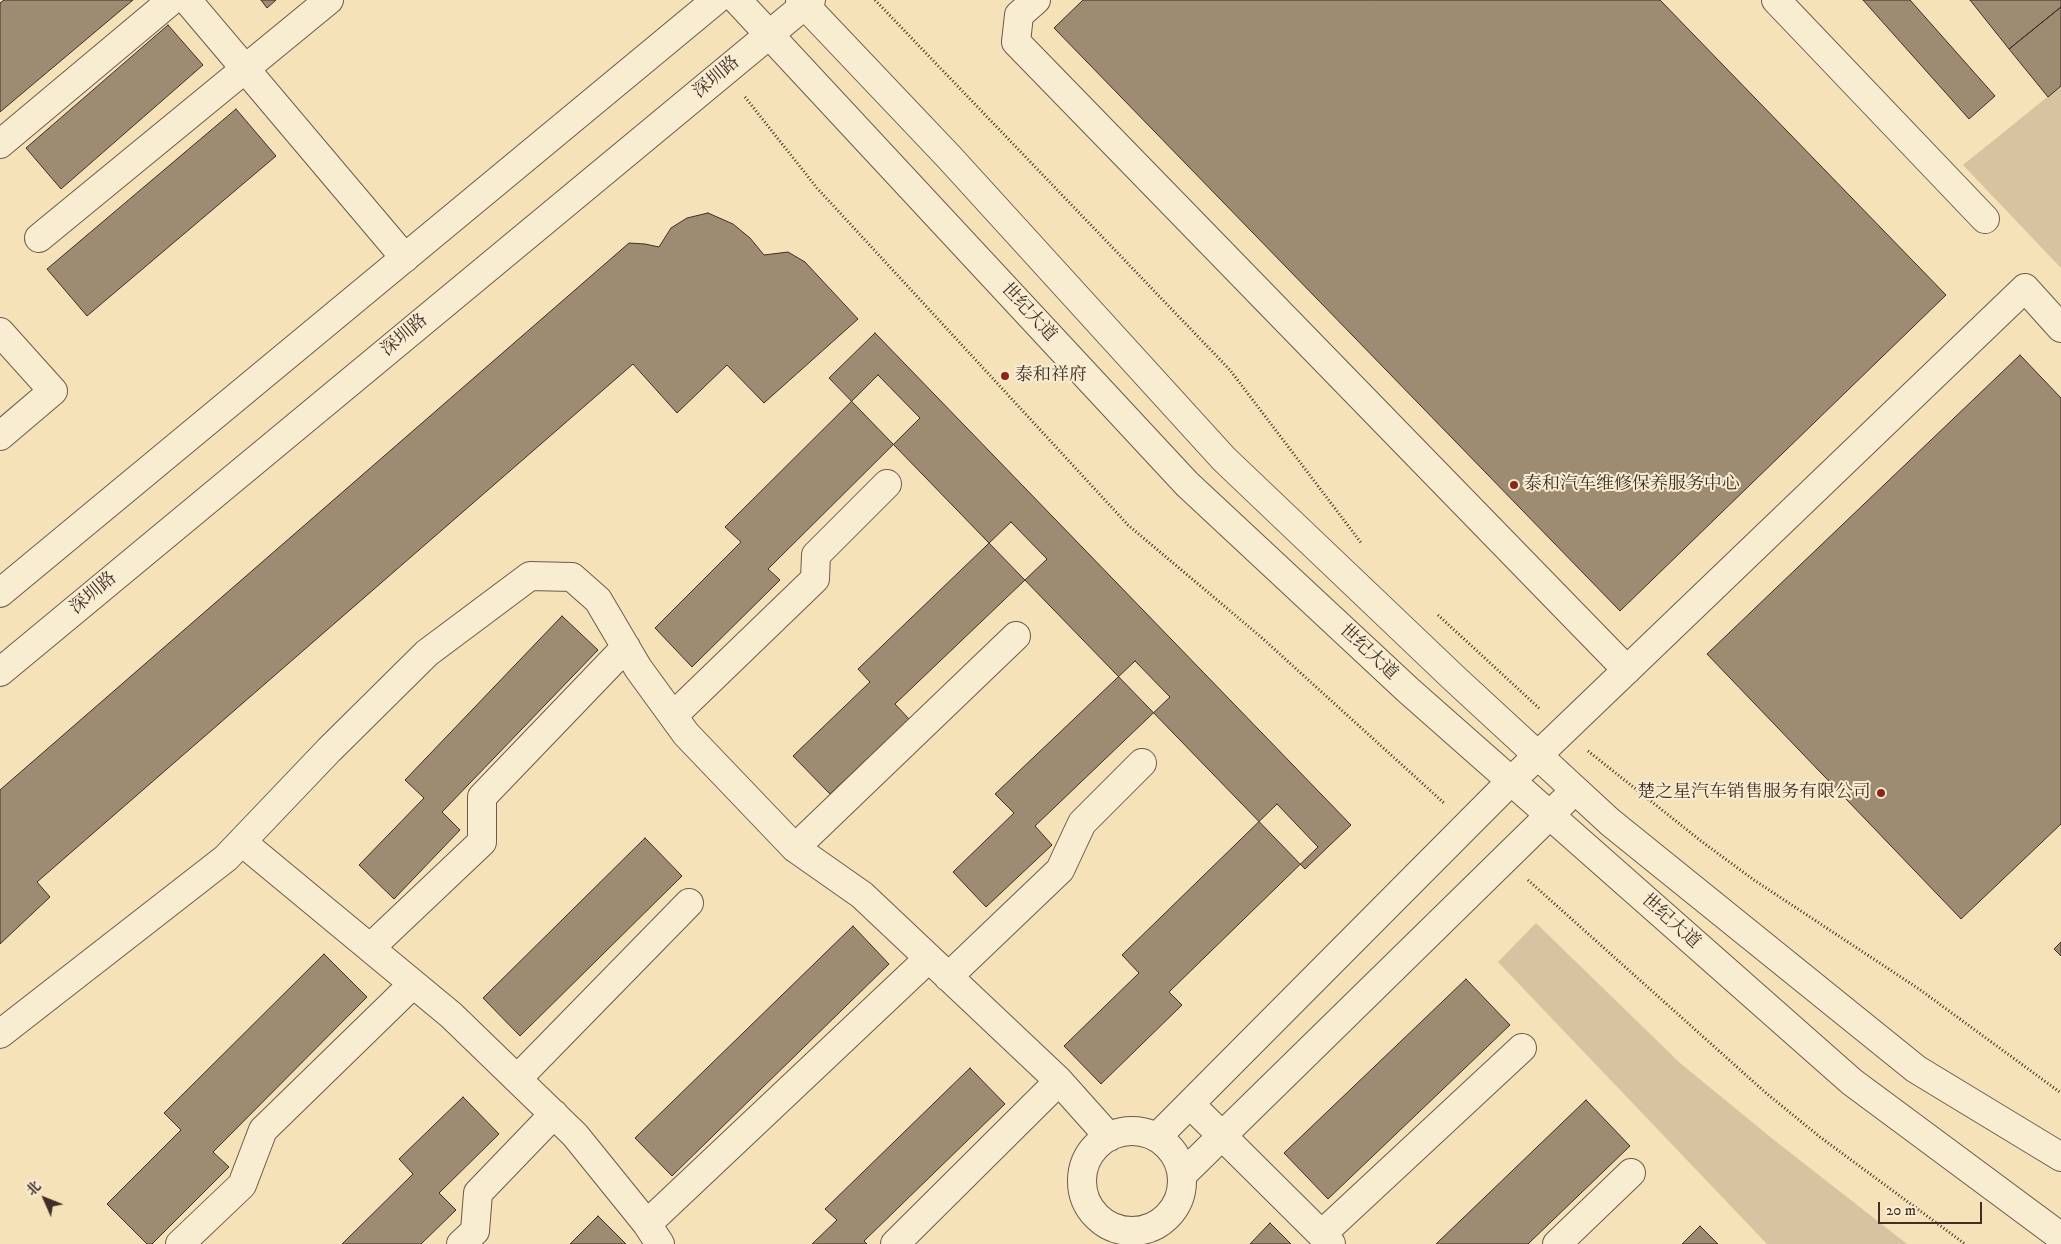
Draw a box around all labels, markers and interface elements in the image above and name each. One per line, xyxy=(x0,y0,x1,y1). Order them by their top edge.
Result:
street label: 深圳路 xyxy=(689,52,745,104)
street label: 世纪大道 xyxy=(996,279,1060,347)
street label: 深圳路 xyxy=(377,310,433,362)
place label: 泰和祥府 xyxy=(1015,365,1087,387)
marker: 泰和祥府 xyxy=(999,370,1011,382)
place label: 泰和汽车维修保养服务中心 xyxy=(1524,474,1740,496)
marker: 泰和汽车维修保养服务中心 xyxy=(1508,479,1520,491)
street label: 深圳路 xyxy=(66,568,122,620)
street label: 世纪大道 xyxy=(1334,621,1402,685)
place label: 楚之星汽车销售服务有限公司 xyxy=(1637,782,1871,804)
marker: 楚之星汽车销售服务有限公司 xyxy=(1875,787,1887,799)
street label: 世纪大道 xyxy=(1636,890,1704,954)
north arrow xyxy=(20,1174,70,1224)
text: 北 xyxy=(23,1177,46,1200)
scale bar xyxy=(1881,1192,1985,1224)
text: 20 m xyxy=(1886,1201,1916,1220)

